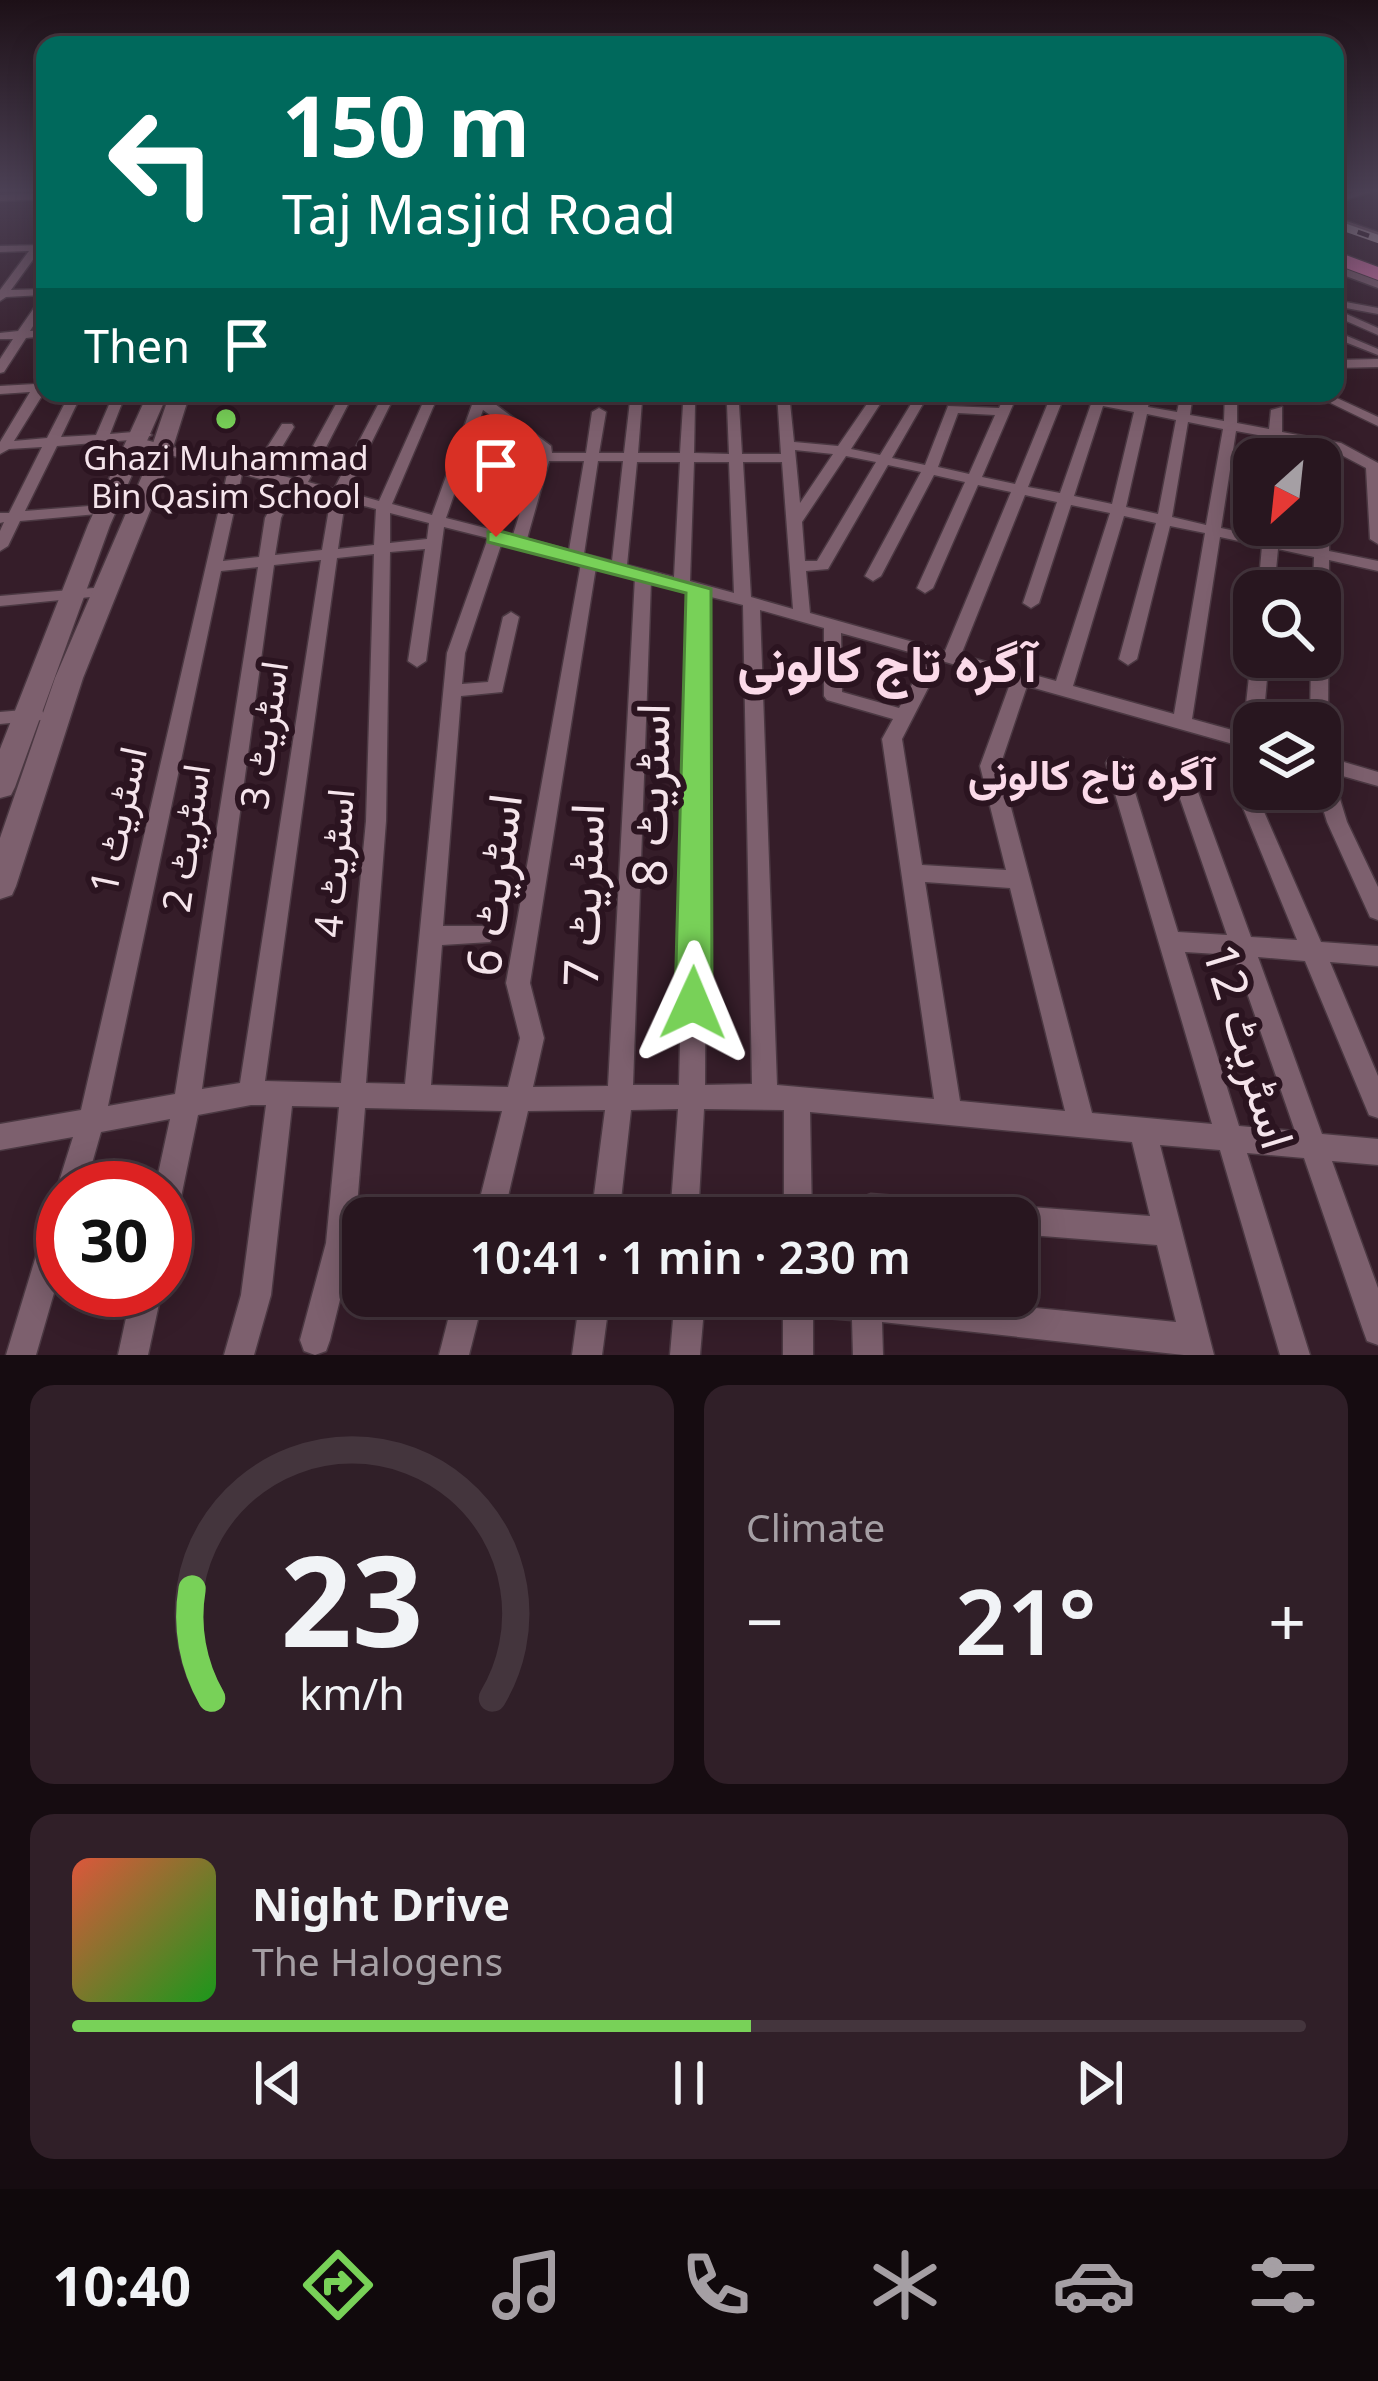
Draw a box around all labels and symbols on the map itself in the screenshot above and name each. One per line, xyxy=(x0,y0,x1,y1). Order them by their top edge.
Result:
marker: Ghazi Muhammad Bin Qasim School xyxy=(213,406,239,432)
pin xyxy=(445,414,547,537)
place label: Ghazi Muhammad Bin Qasim School xyxy=(83,435,369,518)
north arrow xyxy=(1233,438,1341,546)
district label: آگرہ تاج کالونی xyxy=(737,627,1040,699)
street label: اسٹریٹ 3 xyxy=(226,657,299,812)
street label: اسٹریٹ 8 xyxy=(615,703,684,887)
street label: اسٹریٹ 1 xyxy=(75,741,158,898)
district label: آگرہ تاج کالونی xyxy=(968,745,1217,804)
street label: اسٹریٹ 2 xyxy=(148,760,221,915)
street label: اسٹریٹ 4 xyxy=(300,786,365,939)
street label: اسٹریٹ 6 xyxy=(449,790,536,980)
street label: اسٹریٹ 7 xyxy=(547,802,618,988)
street label: اسٹریٹ 12 xyxy=(1189,935,1312,1156)
position arrow xyxy=(630,940,756,1066)
speed limit sign: 30 xyxy=(36,1161,192,1317)

